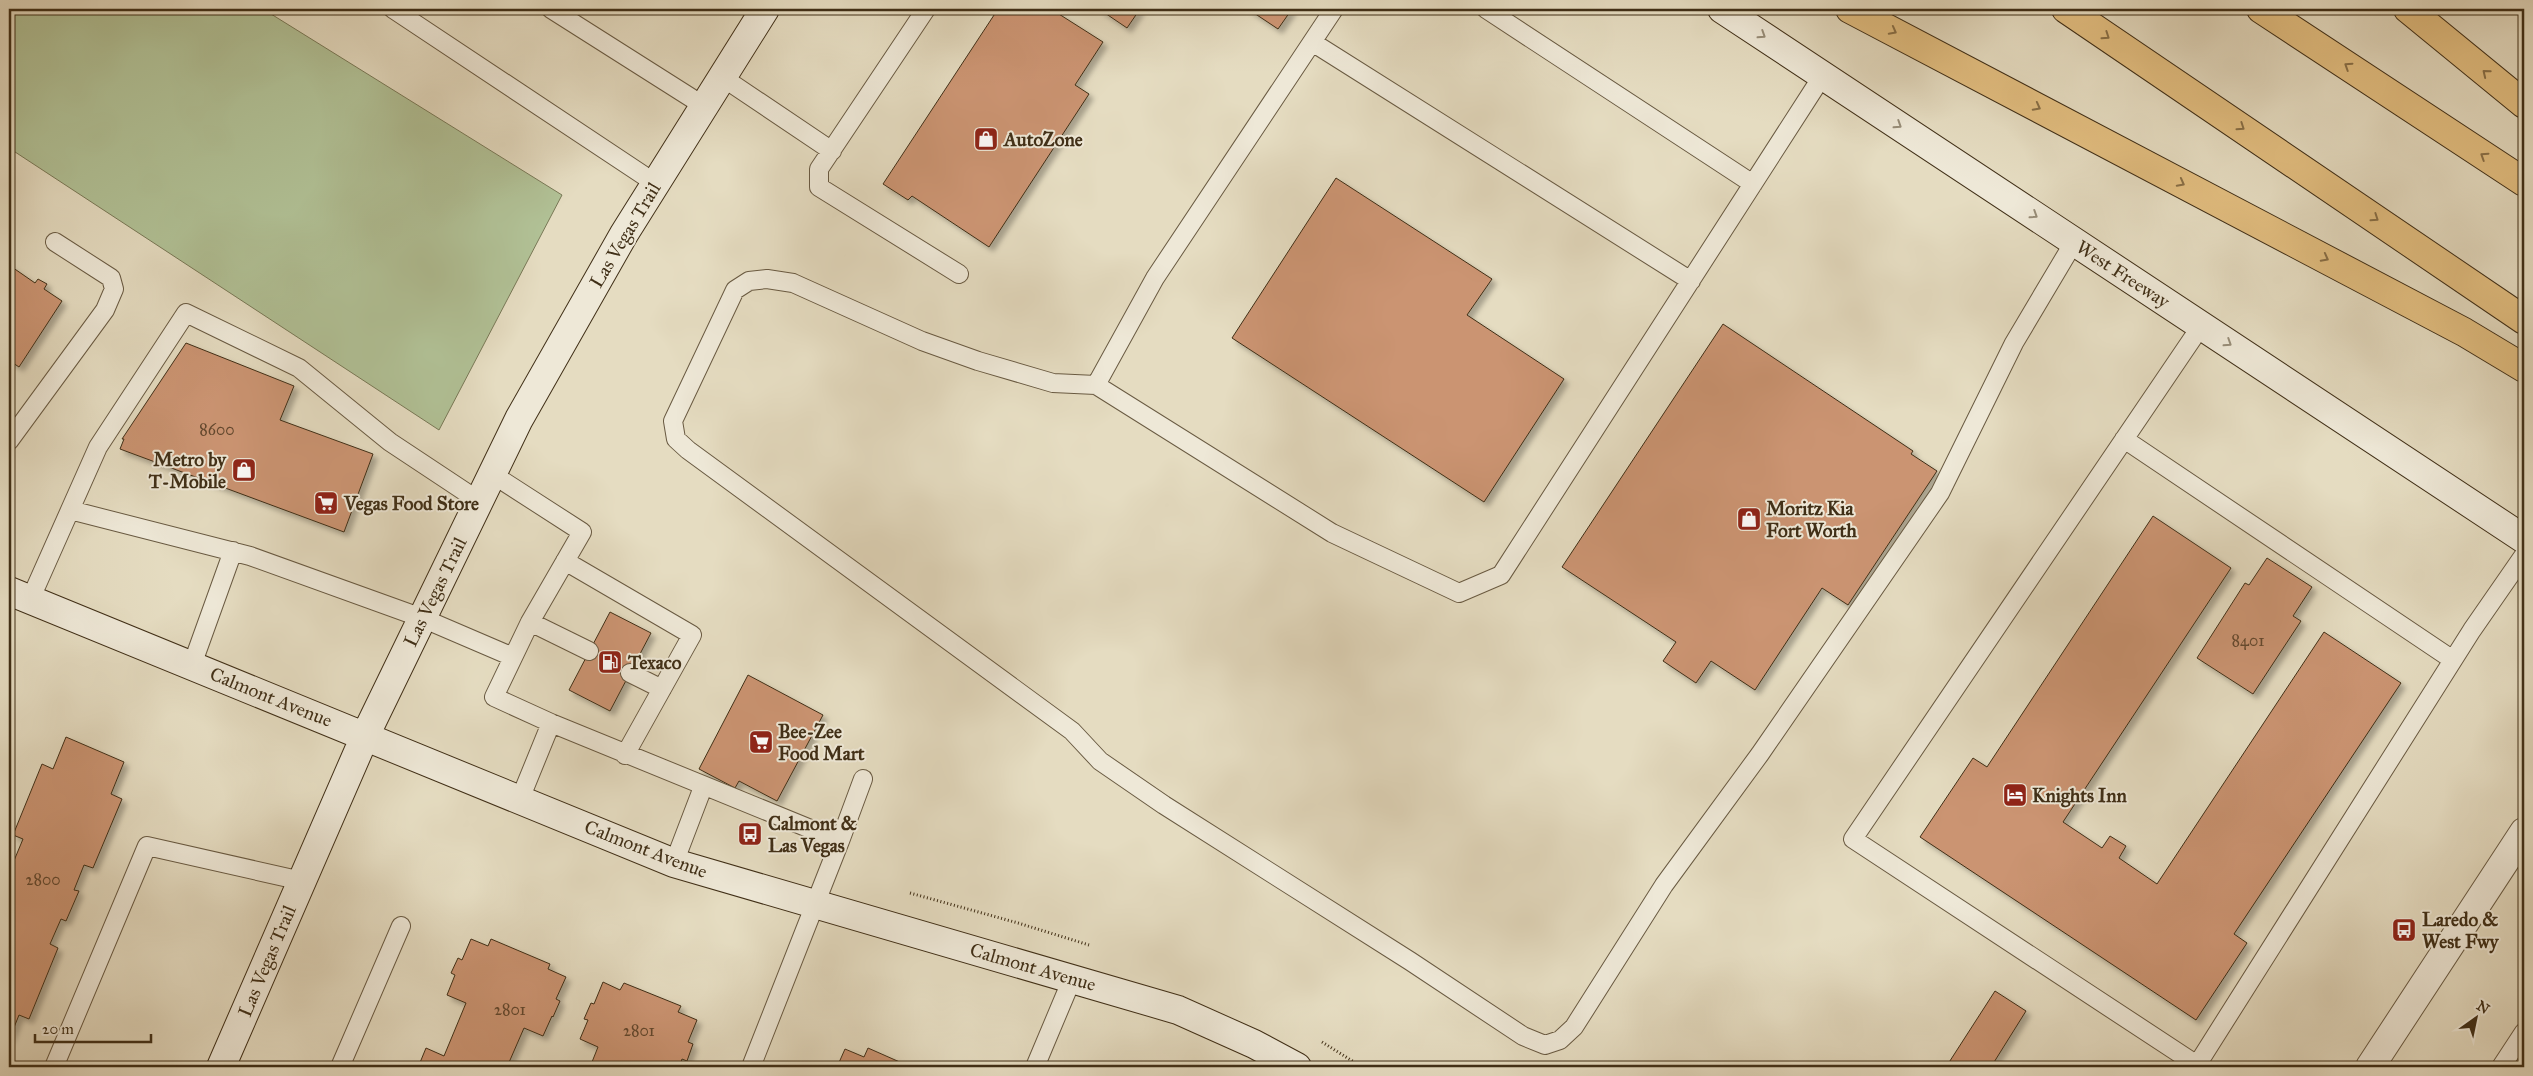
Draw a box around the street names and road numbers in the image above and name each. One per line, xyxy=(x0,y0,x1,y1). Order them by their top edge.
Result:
street label: Las Vegas Trail xyxy=(585,177,667,292)
street label: West Freeway xyxy=(2072,235,2175,313)
street label: Las Vegas Trail xyxy=(399,533,473,651)
street label: Calmont Avenue xyxy=(207,662,336,732)
street label: Calmont Avenue xyxy=(581,815,711,883)
street label: Las Vegas Trail xyxy=(233,901,302,1021)
street label: Calmont Avenue xyxy=(967,938,1099,996)

